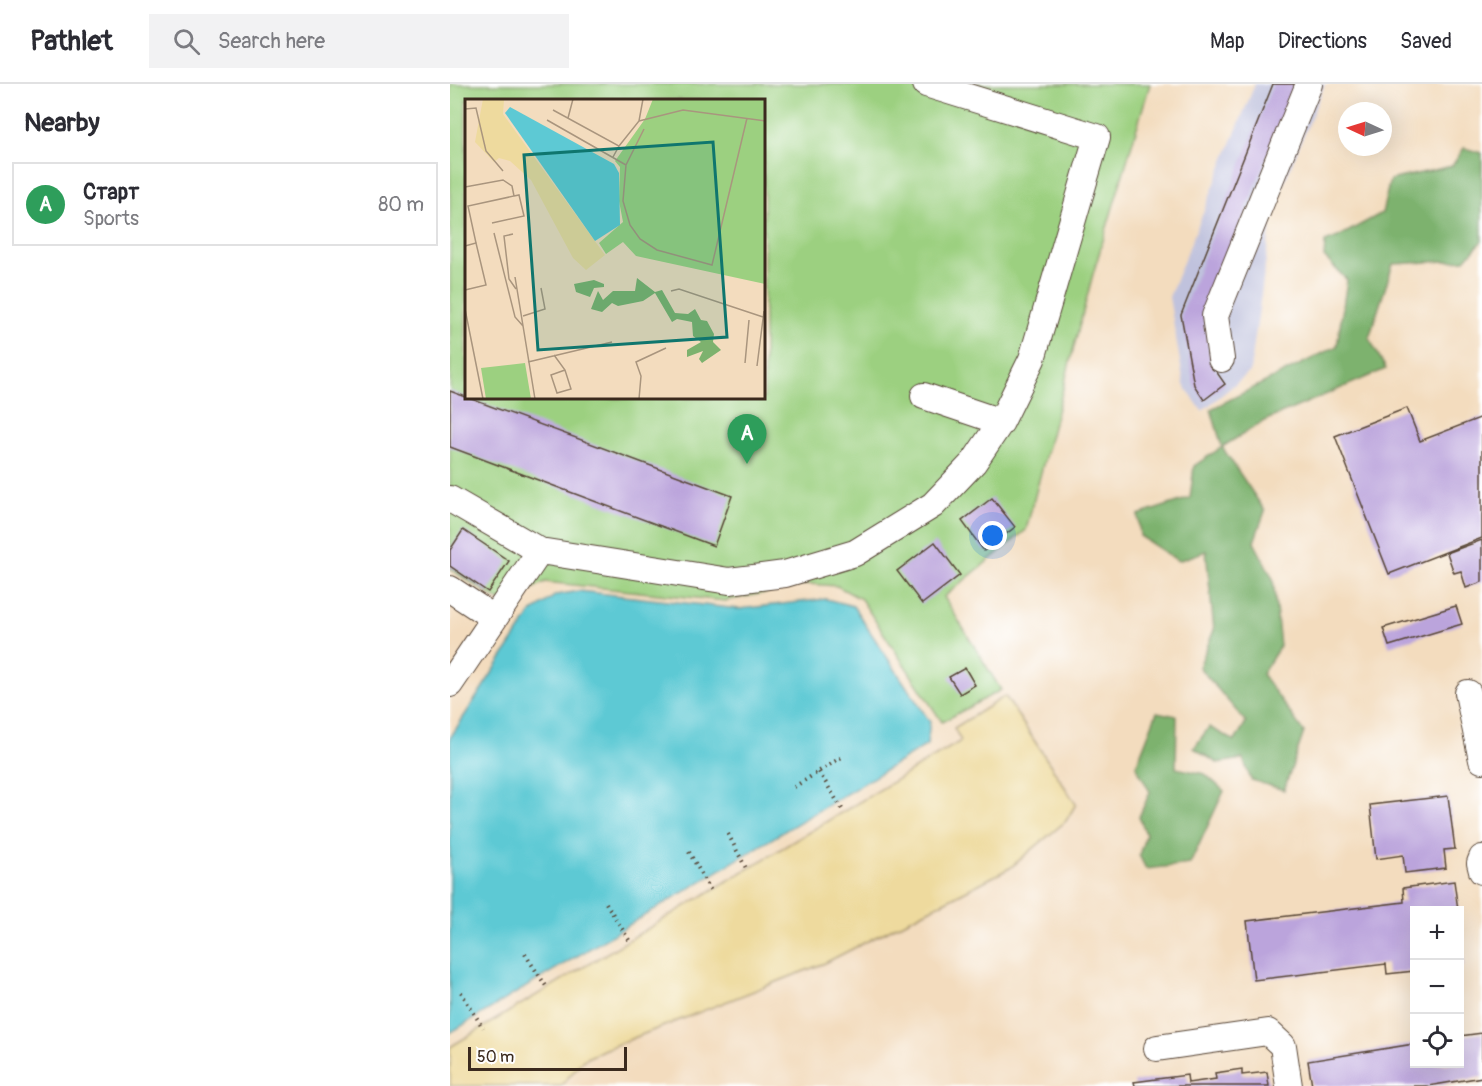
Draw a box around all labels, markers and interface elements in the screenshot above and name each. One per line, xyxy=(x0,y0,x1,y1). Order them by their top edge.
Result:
search box xyxy=(149,14,569,68)
text: Pathlet xyxy=(30,24,113,59)
icon: search xyxy=(170,25,203,58)
text: Search here xyxy=(218,27,325,55)
text: Map xyxy=(1210,28,1245,55)
text: Directions xyxy=(1278,28,1367,55)
text: Saved xyxy=(1400,28,1452,55)
inset map xyxy=(465,99,765,399)
north arrow xyxy=(1338,102,1392,156)
text: Nearby xyxy=(24,107,100,139)
text: Старт xyxy=(83,178,139,206)
text: A xyxy=(39,192,52,217)
text: 80 m xyxy=(378,192,424,217)
text: Sports xyxy=(83,206,139,231)
pin: A xyxy=(728,414,766,464)
your location xyxy=(978,521,1007,550)
map controls xyxy=(1410,906,1464,1068)
button: + xyxy=(1410,906,1464,960)
button: − xyxy=(1410,960,1464,1014)
button: locate xyxy=(1410,1014,1464,1068)
scale bar xyxy=(468,1044,627,1072)
text: 50 m xyxy=(477,1047,514,1067)

